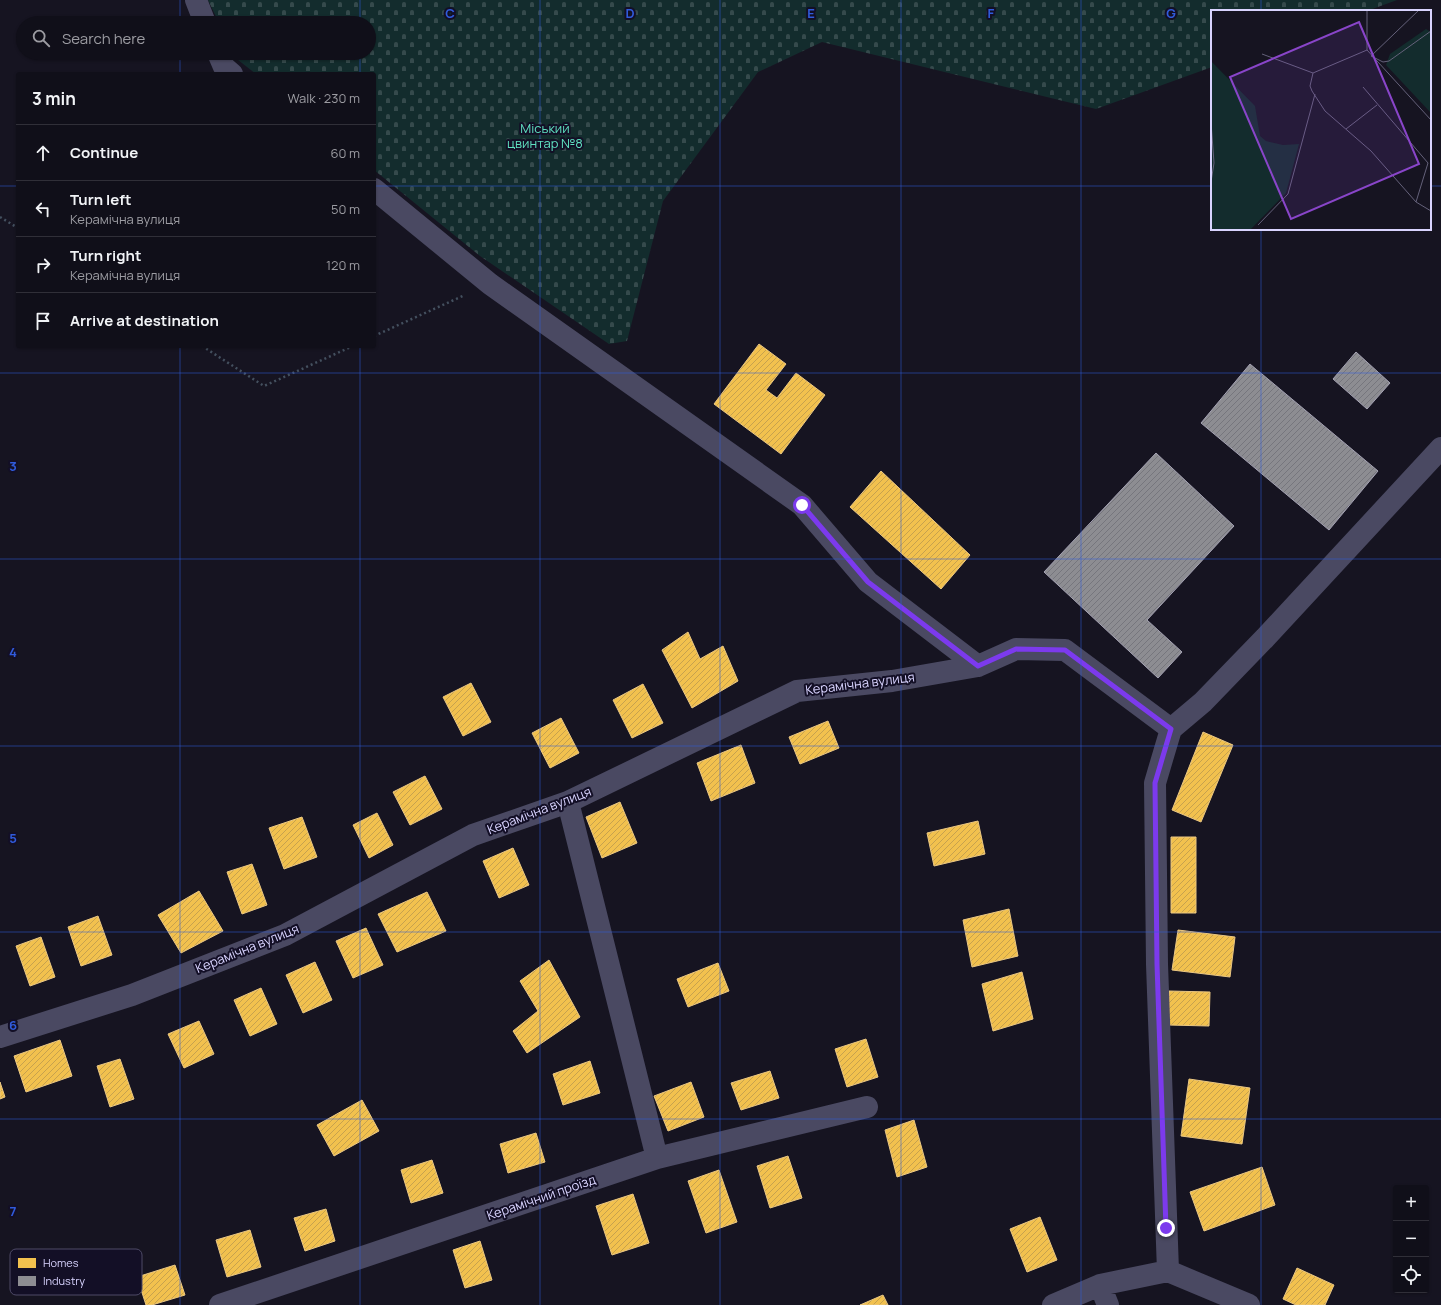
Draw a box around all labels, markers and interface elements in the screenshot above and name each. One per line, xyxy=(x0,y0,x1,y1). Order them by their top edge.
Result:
text: C xyxy=(445,4,455,22)
text: D xyxy=(625,4,635,22)
text: E xyxy=(807,4,815,22)
text: F xyxy=(988,4,995,22)
text: G xyxy=(1166,4,1176,22)
inset map xyxy=(1211,10,1431,230)
search box xyxy=(16,16,376,60)
icon: search xyxy=(30,27,52,49)
text: Search here xyxy=(62,28,145,49)
text: 3 min xyxy=(32,87,76,110)
text: Walk · 230 m xyxy=(287,89,360,107)
park label: Міський цвинтар №8 xyxy=(507,119,583,152)
icon: ahead xyxy=(32,142,54,164)
text: Continue xyxy=(70,142,138,163)
text: 60 m xyxy=(330,144,360,162)
text: Turn left xyxy=(70,189,132,210)
icon: left xyxy=(32,198,54,220)
text: 50 m xyxy=(331,200,360,218)
text: Керамічна вулиця xyxy=(70,210,180,228)
text: Turn right xyxy=(70,245,141,266)
icon: right xyxy=(32,254,54,276)
text: 120 m xyxy=(326,256,360,274)
text: Керамічна вулиця xyxy=(70,266,180,284)
icon: arrive xyxy=(32,310,54,332)
text: Arrive at destination xyxy=(70,310,219,331)
text: 3 xyxy=(9,457,17,475)
route start xyxy=(793,496,811,514)
text: 4 xyxy=(9,643,17,661)
street label: Керамічна вулиця xyxy=(804,667,916,699)
street label: Керамічна вулиця xyxy=(484,782,594,838)
text: 5 xyxy=(9,829,17,847)
street label: Керамічна вулиця xyxy=(193,919,301,977)
text: 6 xyxy=(9,1016,17,1034)
street label: Керамічний проїзд xyxy=(484,1170,598,1224)
map controls xyxy=(1393,1185,1429,1293)
button: + xyxy=(1393,1185,1429,1221)
text: 7 xyxy=(10,1202,17,1220)
route end xyxy=(1157,1219,1175,1237)
button: − xyxy=(1393,1221,1429,1257)
legend xyxy=(10,1249,142,1295)
text: Homes xyxy=(43,1255,79,1270)
button: locate xyxy=(1393,1257,1429,1293)
text: Industry xyxy=(43,1273,85,1288)

